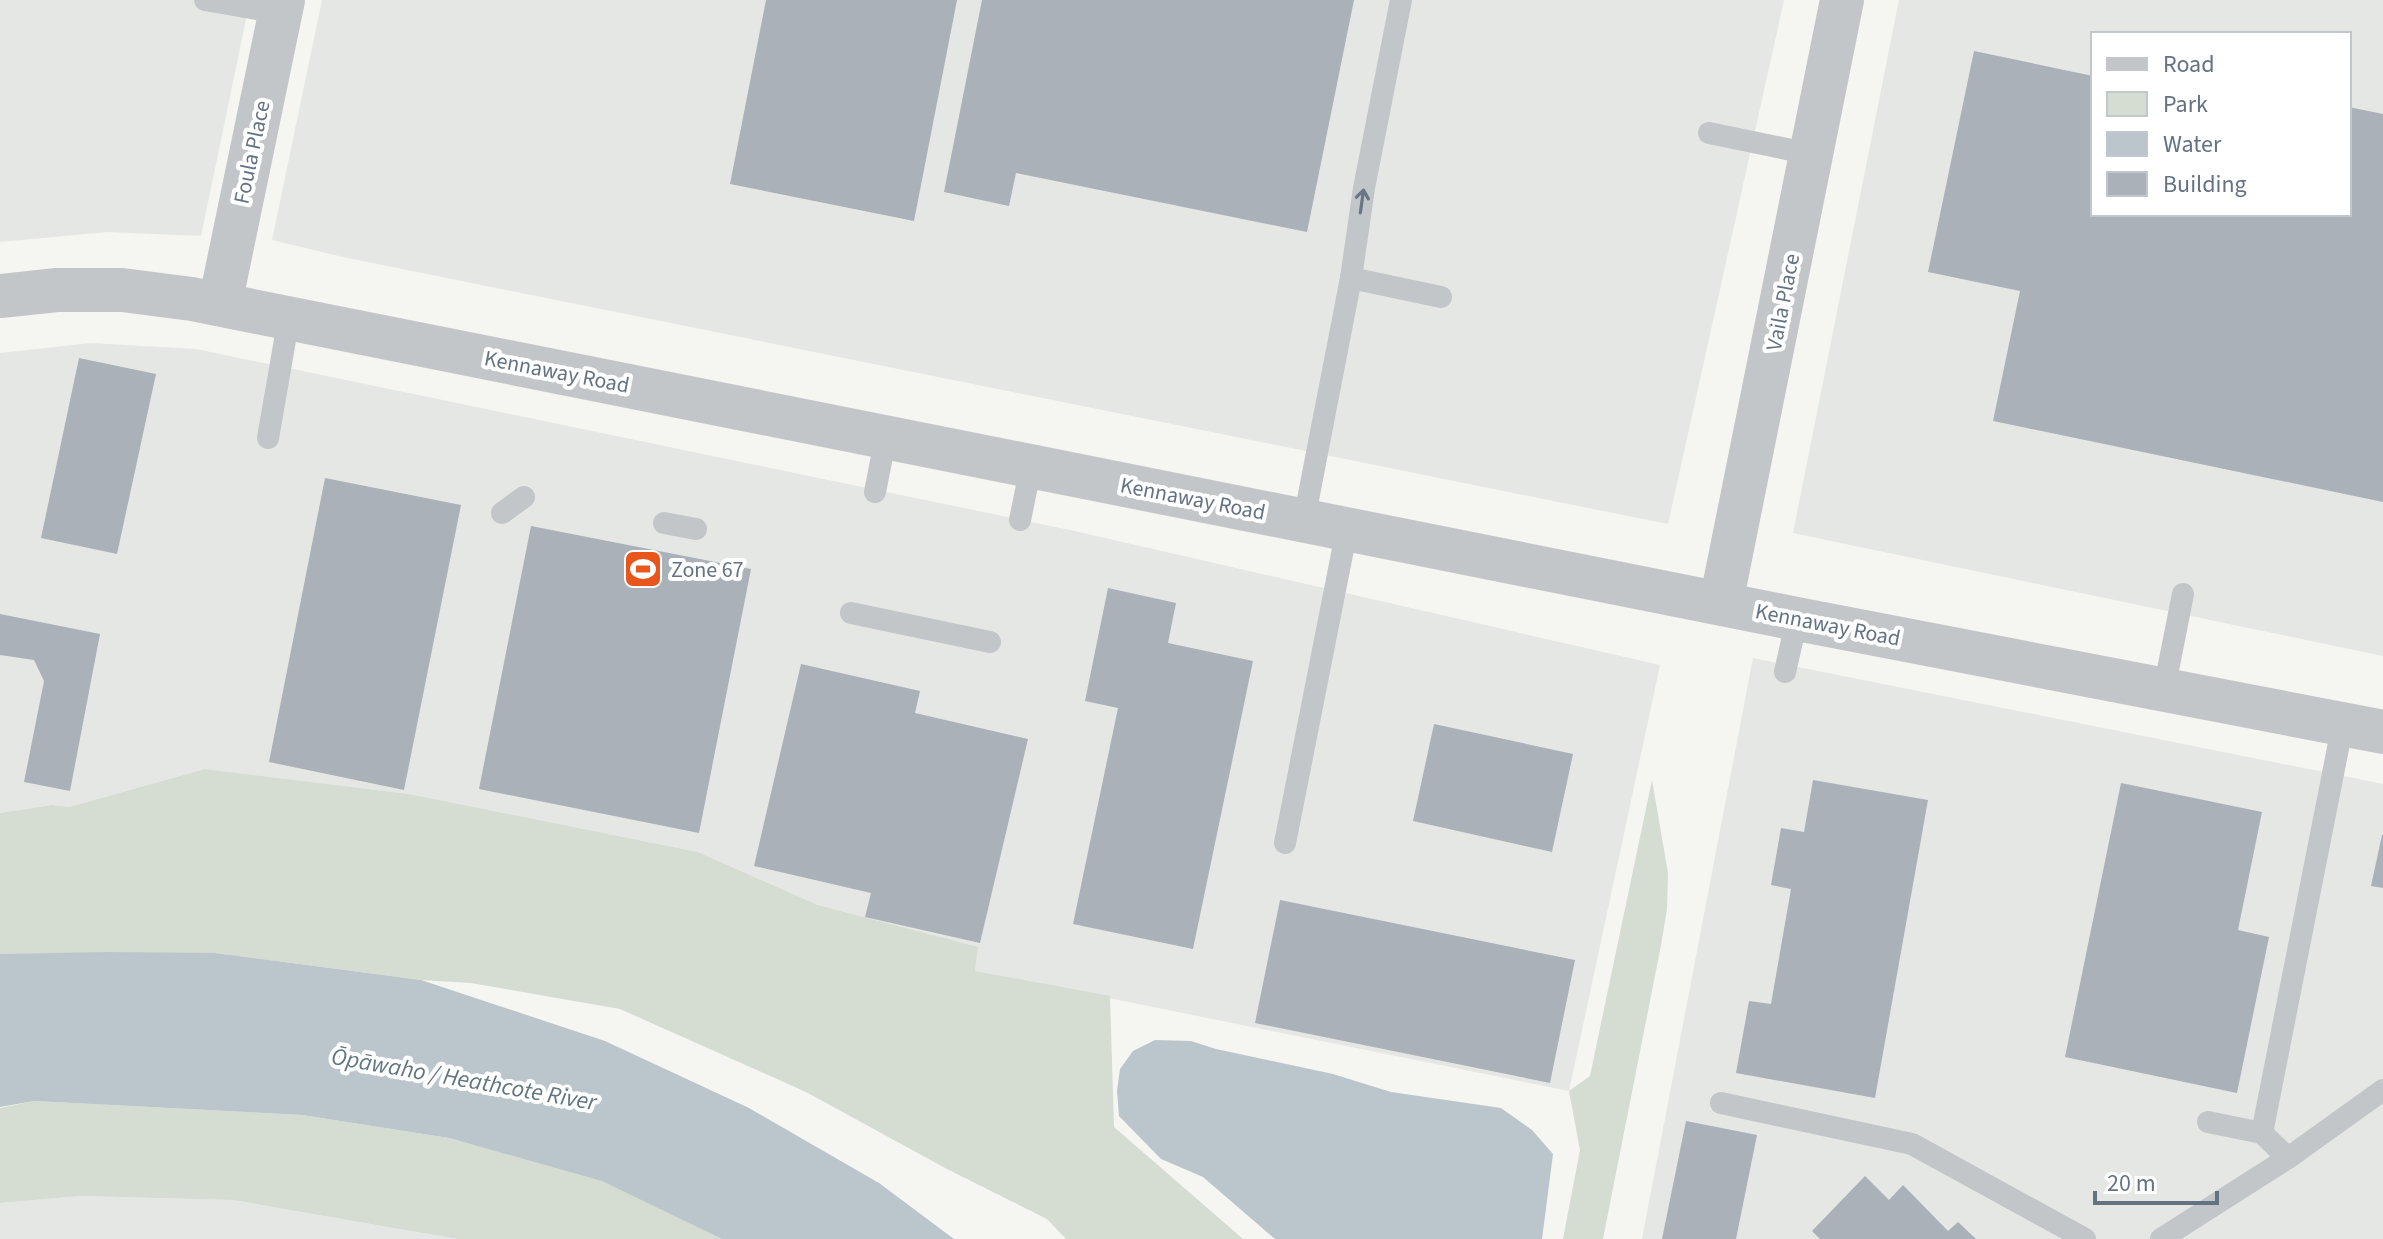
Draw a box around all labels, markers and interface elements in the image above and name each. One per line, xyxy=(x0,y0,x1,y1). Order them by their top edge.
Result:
legend xyxy=(2091,32,2351,216)
text: Road xyxy=(2163,47,2215,82)
text: Park xyxy=(2163,87,2208,122)
street label: Foula Place xyxy=(225,97,279,207)
text: Water xyxy=(2163,127,2222,162)
text: Building xyxy=(2163,167,2247,202)
one-way arrow xyxy=(1355,189,1370,214)
street label: Vaila Place xyxy=(1758,251,1808,353)
street label: Kennaway Road xyxy=(481,342,632,402)
street label: Kennaway Road xyxy=(1117,469,1268,529)
sports icon: Zone 67 xyxy=(622,548,664,590)
place label: Zone 67 xyxy=(671,554,744,586)
street label: Kennaway Road xyxy=(1752,595,1903,655)
water label: Ōpāwaho / Heathcote River xyxy=(329,1039,601,1120)
scale bar xyxy=(2095,1155,2217,1205)
text: 20 m xyxy=(2107,1166,2156,1201)

